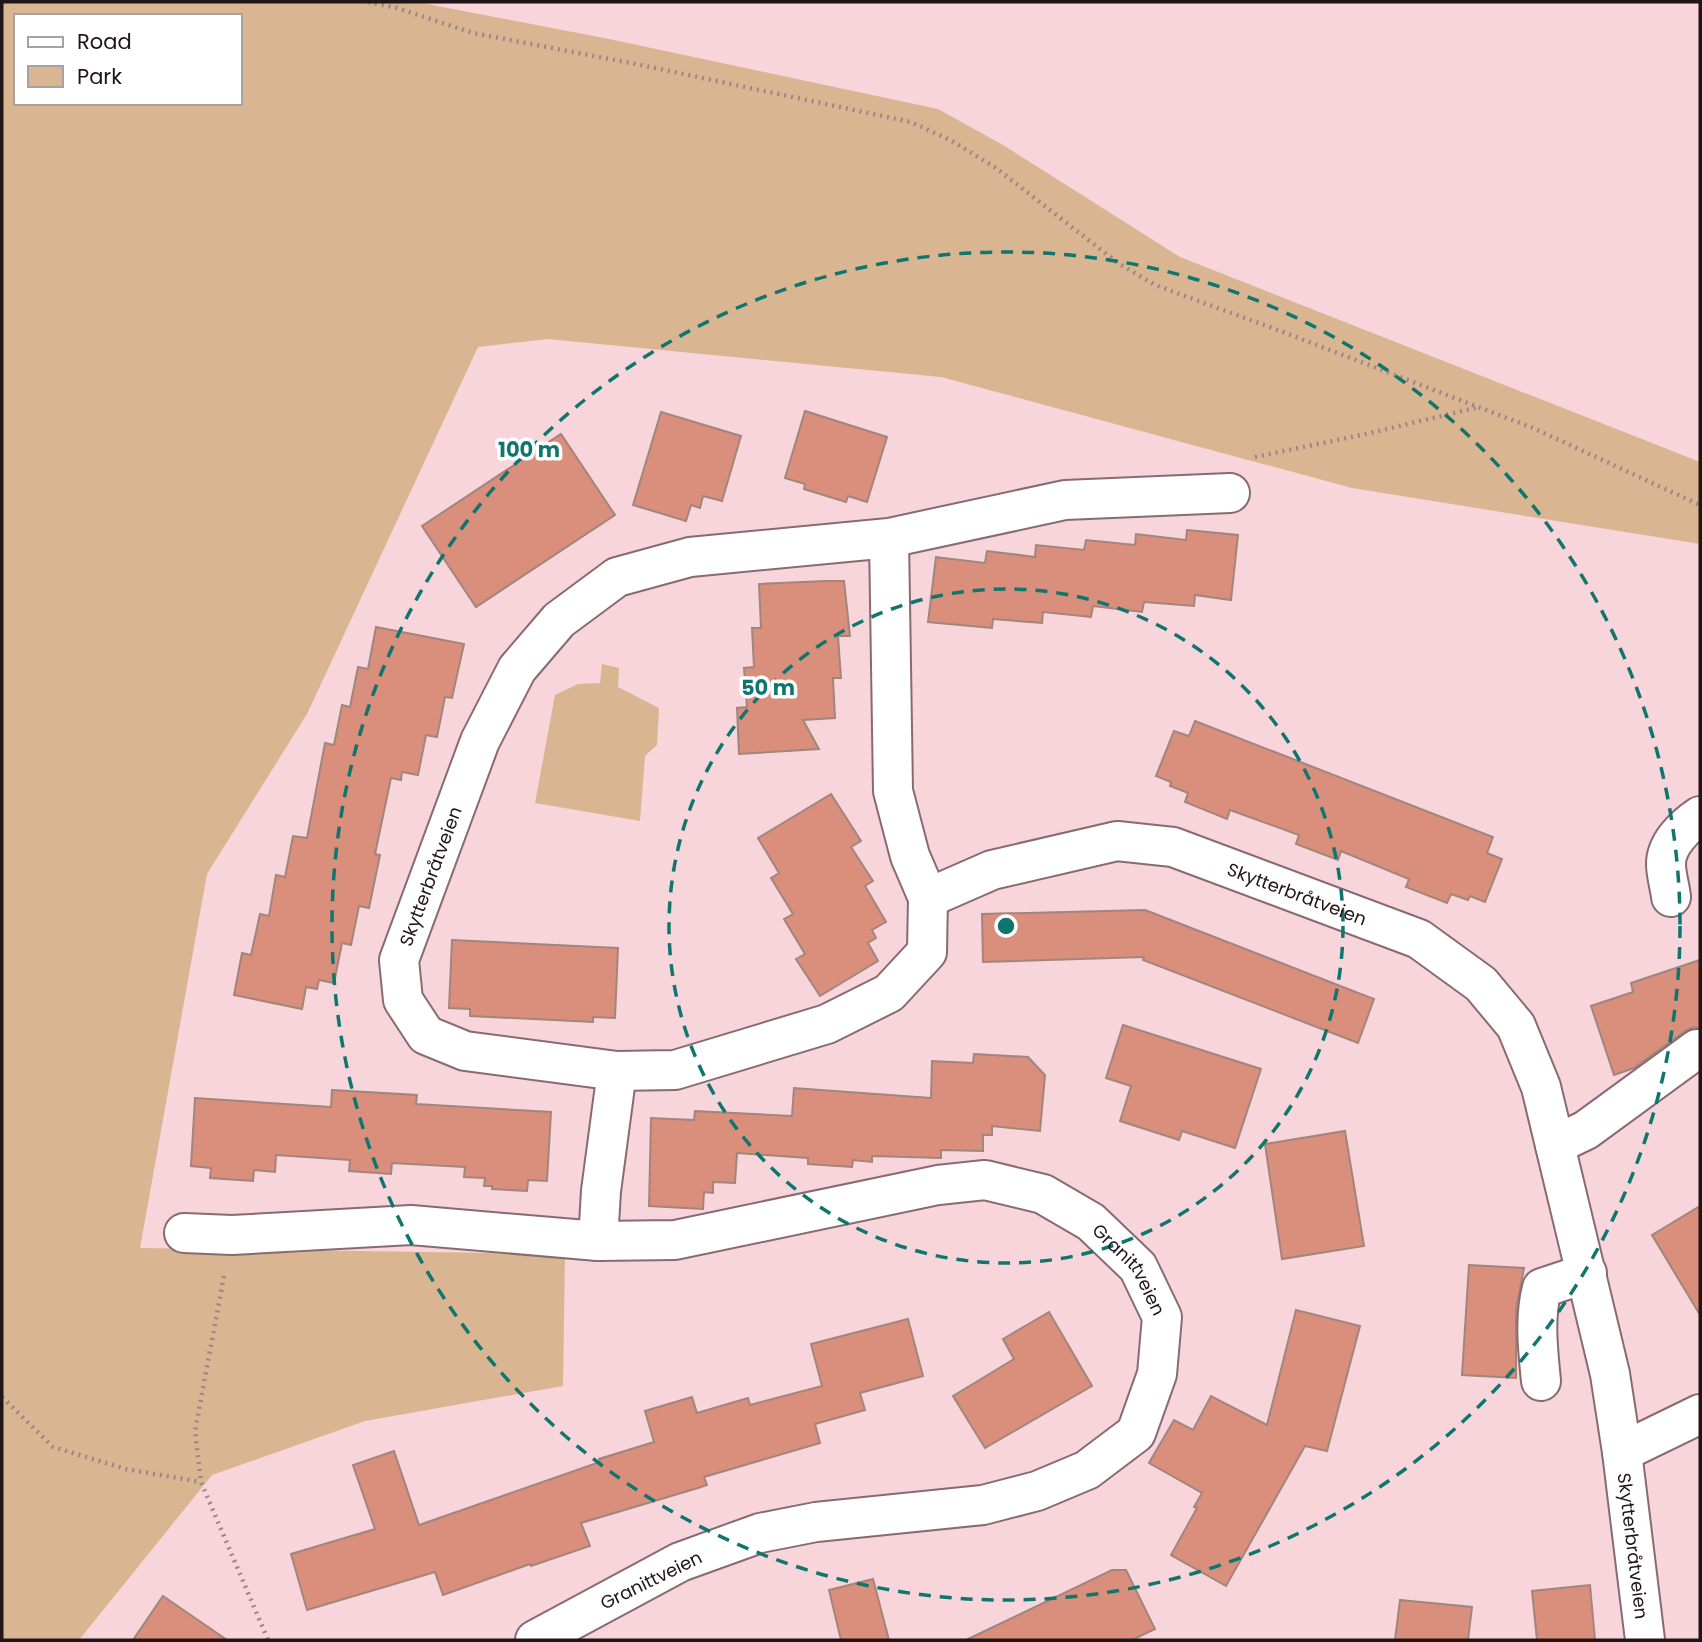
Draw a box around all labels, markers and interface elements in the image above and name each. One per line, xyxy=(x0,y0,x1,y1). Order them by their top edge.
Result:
legend xyxy=(14,14,242,105)
text: Road xyxy=(77,27,132,56)
text: Park xyxy=(77,62,122,91)
text: 100 m xyxy=(498,435,560,464)
text: 50 m xyxy=(741,673,795,702)
street label: Skytterbråtveien xyxy=(393,803,467,949)
street label: Skytterbråtveien xyxy=(1224,856,1370,931)
centre of rings xyxy=(994,914,1018,938)
street label: Granittveien xyxy=(1087,1218,1172,1319)
street label: Skytterbråtveien xyxy=(1612,1471,1655,1620)
street label: Granittveien xyxy=(596,1545,706,1615)

